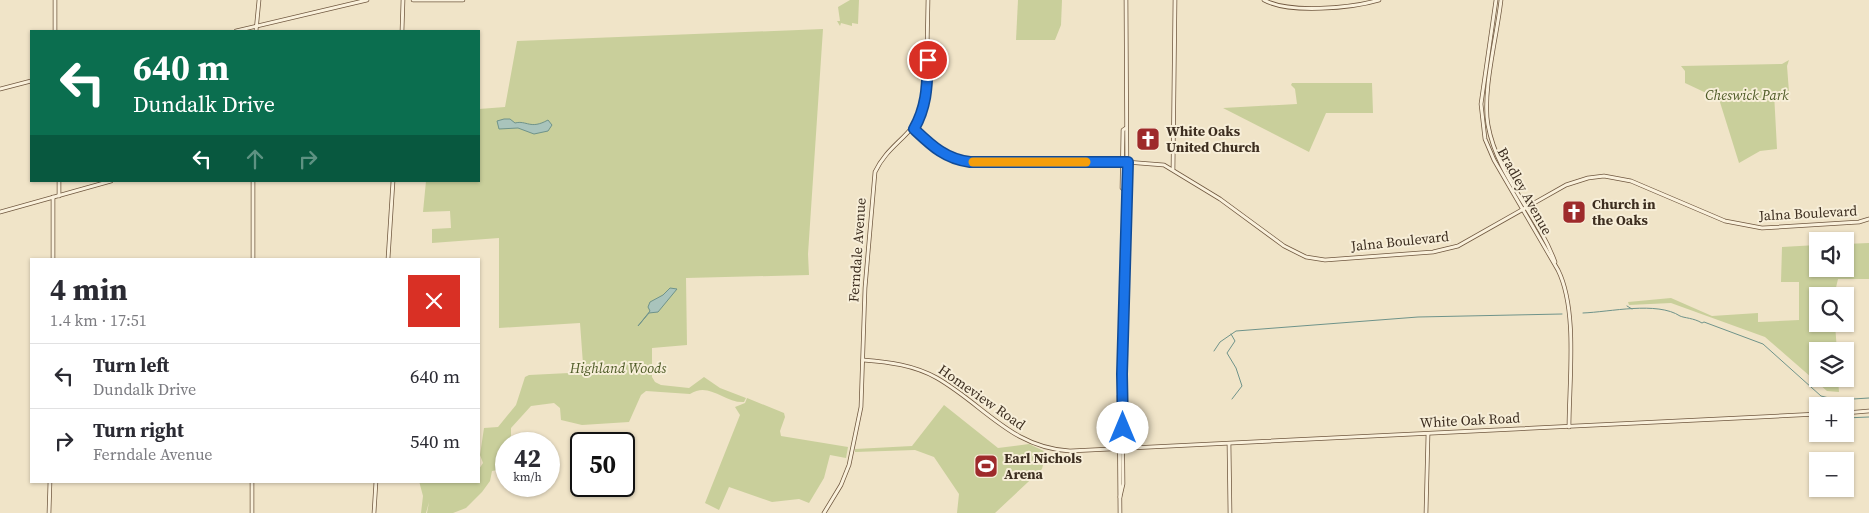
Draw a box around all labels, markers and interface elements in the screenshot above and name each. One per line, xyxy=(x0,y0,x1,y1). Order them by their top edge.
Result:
pin xyxy=(907,39,949,81)
text: 640 m xyxy=(133,44,229,92)
icon: arrive xyxy=(914,46,942,74)
icon: left xyxy=(50,50,115,115)
park label: Cheswick Park xyxy=(1705,85,1789,105)
text: Dundalk Drive xyxy=(133,89,275,119)
place label: White Oaks United Church xyxy=(1166,121,1260,157)
church icon: White Oaks United Church xyxy=(1135,126,1161,152)
street label: Bradley Avenue xyxy=(1493,144,1557,238)
icon: left xyxy=(188,145,216,173)
icon: ahead xyxy=(241,145,269,173)
icon: right xyxy=(294,145,322,173)
place label: Church in the Oaks xyxy=(1592,194,1656,230)
street label: Ferndale Avenue xyxy=(843,197,871,303)
church icon: Church in the Oaks xyxy=(1561,199,1587,225)
street label: Jalna Boulevard xyxy=(1757,200,1858,226)
street label: Jalna Boulevard xyxy=(1349,226,1450,256)
map controls xyxy=(1809,232,1854,497)
button: sound xyxy=(1809,232,1854,277)
text: 4 min xyxy=(50,269,128,310)
button: close xyxy=(408,275,460,327)
button: search xyxy=(1809,287,1854,332)
text: 1.4 km · 17:51 xyxy=(50,309,147,331)
button: layers xyxy=(1809,342,1854,387)
text: Turn left xyxy=(93,352,169,378)
park label: Highland Woods xyxy=(569,358,667,378)
street label: Homeview Road xyxy=(934,360,1030,434)
icon: left xyxy=(50,362,78,390)
text: 640 m xyxy=(410,363,460,389)
text: Dundalk Drive xyxy=(93,378,196,400)
button: + xyxy=(1809,397,1854,442)
position arrow xyxy=(1096,401,1148,453)
street label: White Oak Road xyxy=(1419,407,1521,433)
text: Turn right xyxy=(93,417,184,443)
icon: right xyxy=(50,427,78,455)
text: 540 m xyxy=(410,428,460,454)
speed limit sign: 50 xyxy=(570,432,635,497)
text: 42 xyxy=(514,441,541,475)
text: Ferndale Avenue xyxy=(93,443,212,465)
place label: Earl Nichols Arena xyxy=(1004,448,1083,484)
button: − xyxy=(1809,452,1854,497)
sports icon: Earl Nichols Arena xyxy=(973,453,999,479)
text: km/h xyxy=(513,469,542,485)

